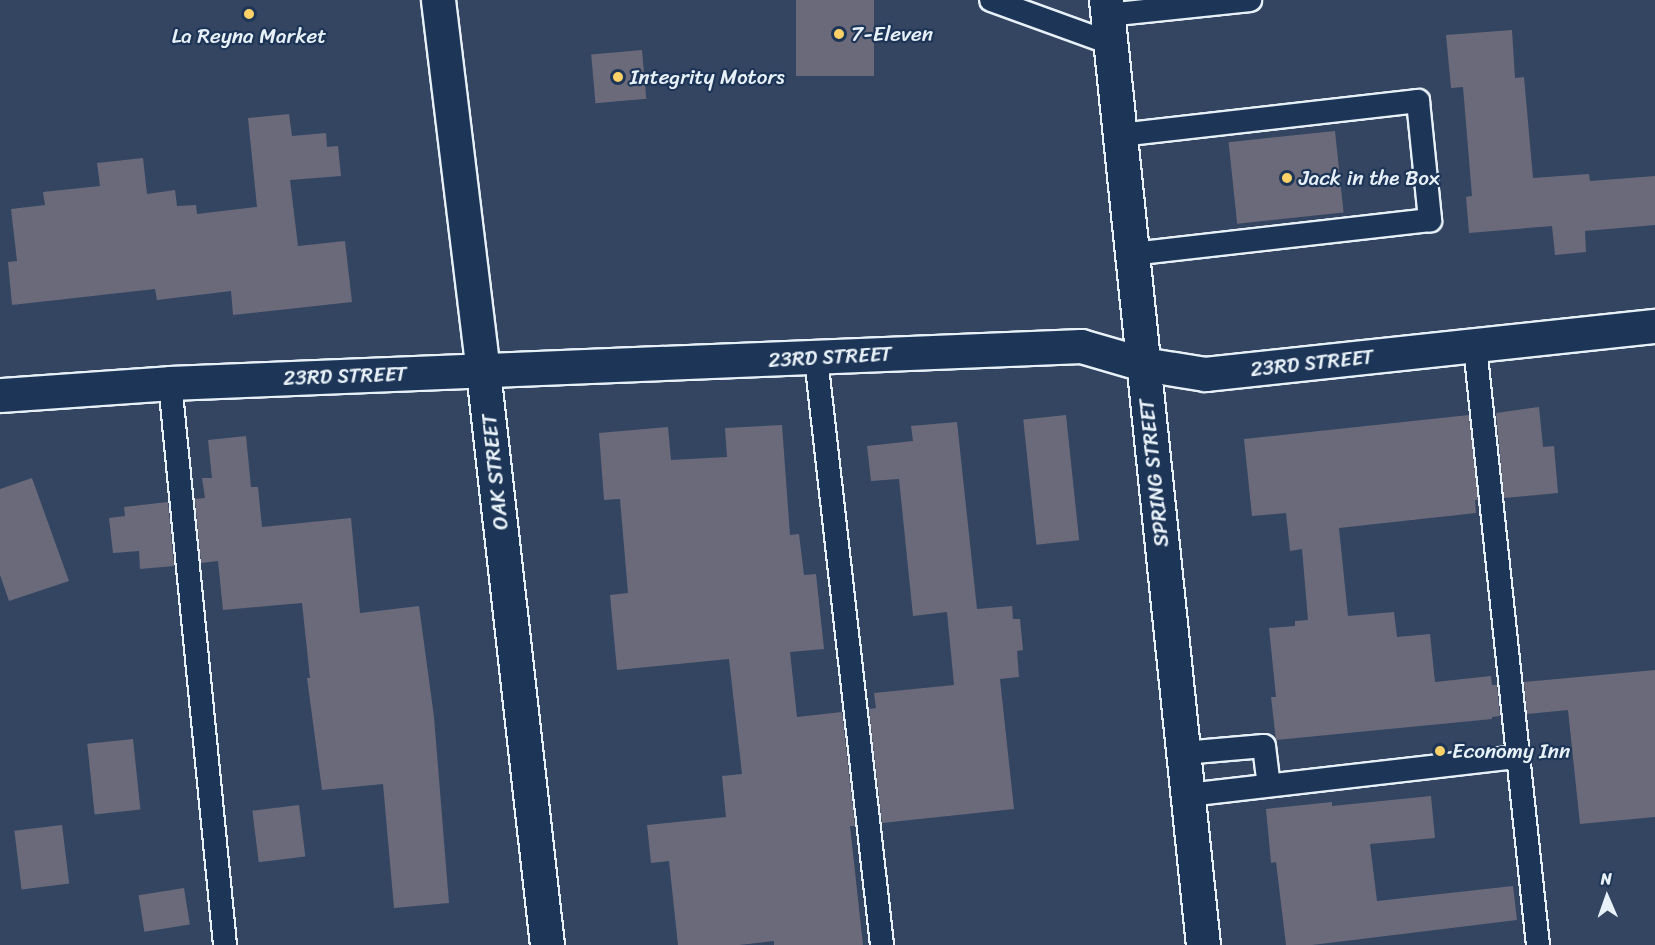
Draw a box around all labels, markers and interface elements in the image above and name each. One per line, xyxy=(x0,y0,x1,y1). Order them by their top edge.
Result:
marker: La Reyna Market xyxy=(242,7,256,21)
place label: 7-Eleven xyxy=(851,21,933,47)
place label: La Reyna Market xyxy=(172,23,326,49)
marker: 7-Eleven xyxy=(832,27,846,41)
place label: Integrity Motors xyxy=(630,64,785,90)
marker: Integrity Motors xyxy=(611,70,625,84)
place label: Jack in the Box xyxy=(1299,165,1440,191)
marker: Jack in the Box xyxy=(1280,171,1294,185)
street label: 23RD STREET xyxy=(766,341,894,373)
street label: 23RD STREET xyxy=(1248,344,1376,382)
street label: 23RD STREET xyxy=(281,361,409,391)
street label: SPRING STREET xyxy=(1134,396,1174,550)
street label: OAK STREET xyxy=(476,412,514,532)
place label: Economy Inn xyxy=(1452,738,1570,764)
marker: Economy Inn xyxy=(1433,744,1447,758)
text: N xyxy=(1600,864,1612,893)
north arrow xyxy=(1577,867,1637,927)

